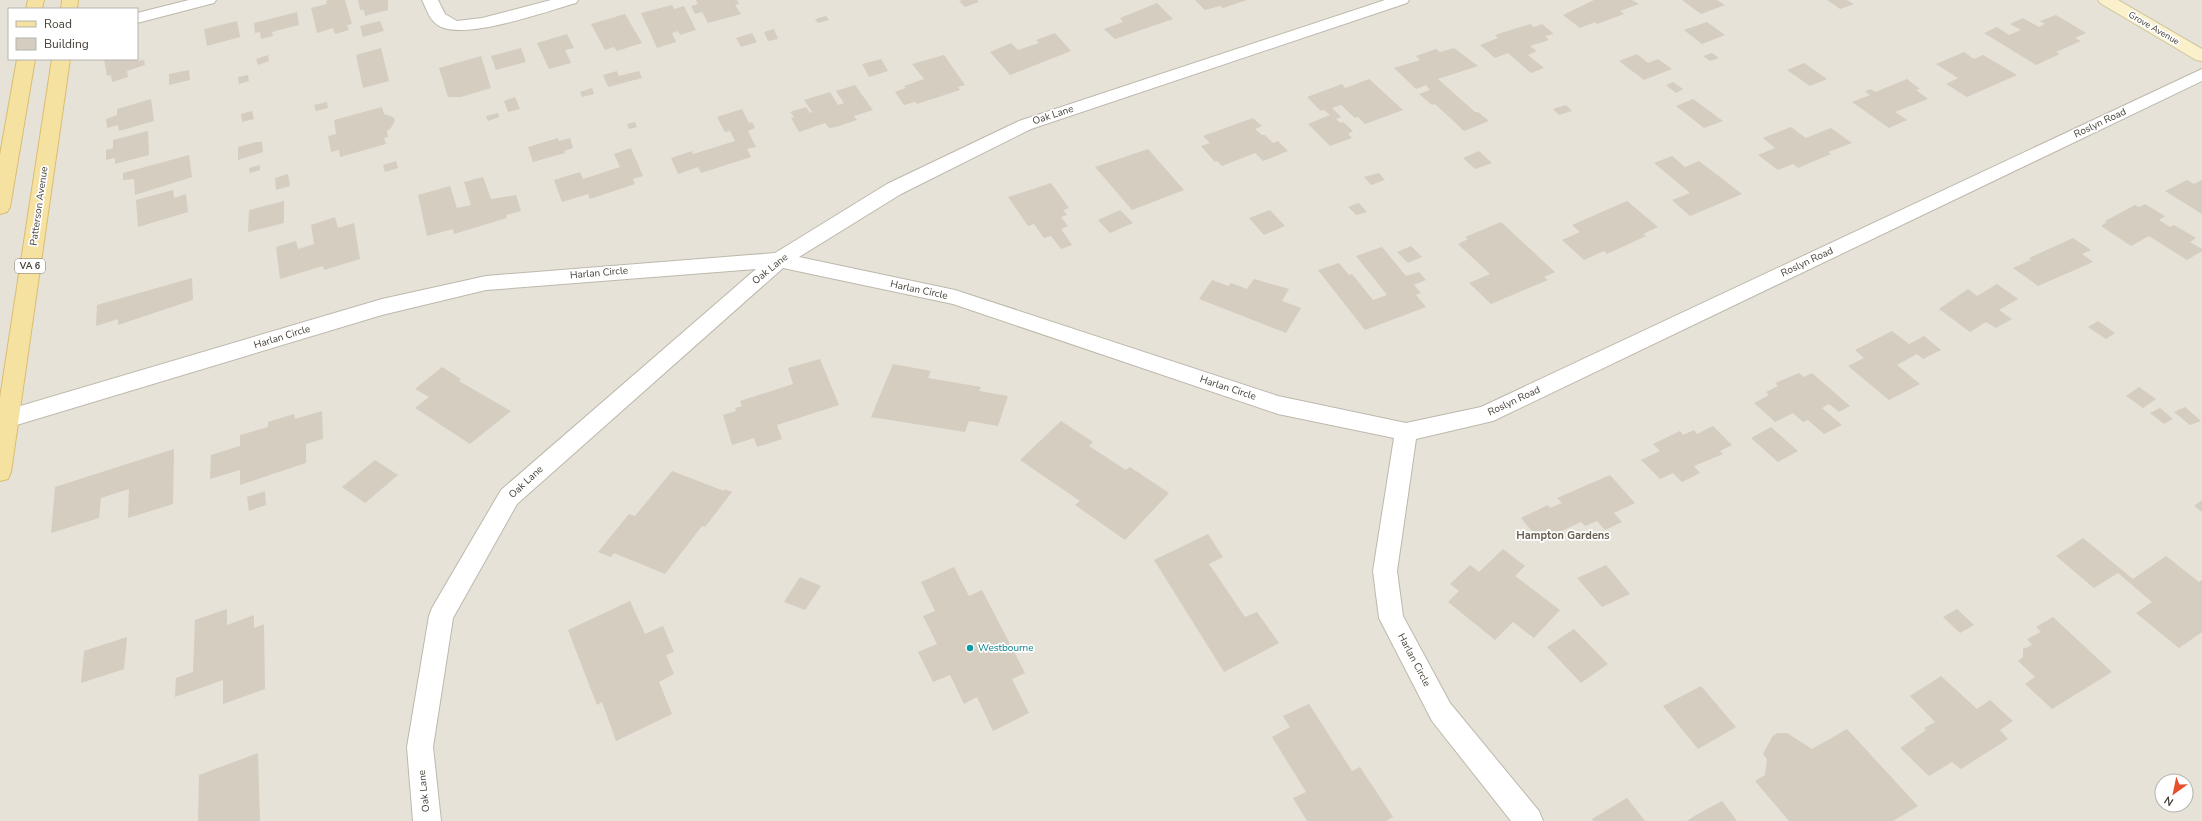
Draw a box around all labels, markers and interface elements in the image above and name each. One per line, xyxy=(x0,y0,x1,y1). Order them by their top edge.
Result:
legend xyxy=(8,8,138,60)
street label: Grove Avenue xyxy=(2126,9,2182,48)
text: Road xyxy=(44,16,72,32)
text: Building xyxy=(44,36,89,52)
street label: Oak Lane xyxy=(1031,102,1075,128)
street label: Roslyn Road xyxy=(2071,105,2129,141)
street label: Patterson Avenue xyxy=(27,166,51,246)
street label: Roslyn Road xyxy=(1778,244,1836,280)
street label: Oak Lane xyxy=(749,250,791,288)
road number: VA 6 xyxy=(15,259,45,273)
street label: Harlan Circle xyxy=(569,263,629,283)
street label: Harlan Circle xyxy=(889,277,949,303)
street label: Harlan Circle xyxy=(252,322,312,352)
street label: Harlan Circle xyxy=(1198,372,1258,404)
street label: Roslyn Road xyxy=(1485,383,1543,419)
street label: Oak Lane xyxy=(506,462,546,502)
district label: Hampton Gardens xyxy=(1516,528,1610,543)
street label: Harlan Circle xyxy=(1394,631,1434,689)
place label: Westbourne xyxy=(978,641,1034,655)
marker: Westbourne xyxy=(965,643,975,653)
street label: Oak Lane xyxy=(415,769,433,813)
north arrow xyxy=(2154,773,2194,813)
text: N xyxy=(2161,792,2176,809)

